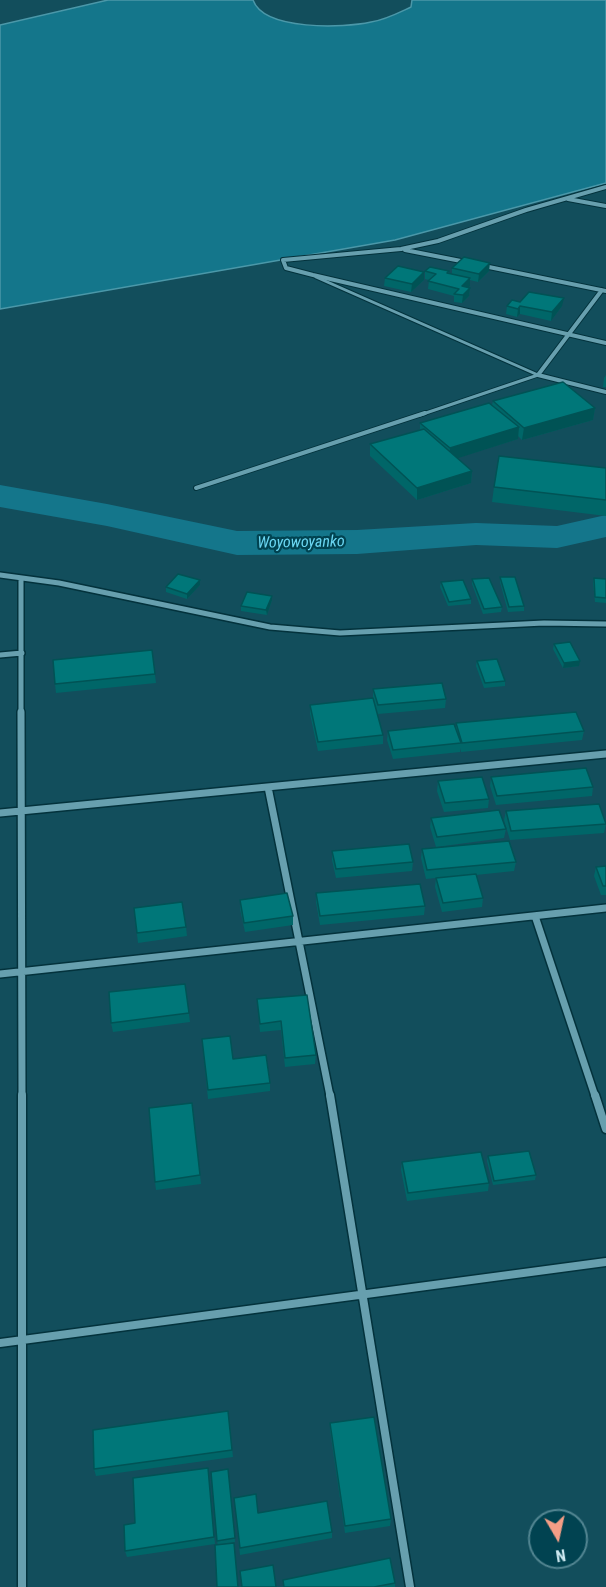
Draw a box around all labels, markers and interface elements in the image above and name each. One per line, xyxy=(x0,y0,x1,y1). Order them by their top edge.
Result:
water label: Woyowoyanko xyxy=(257,533,345,553)
north arrow xyxy=(528,1509,588,1569)
text: N xyxy=(554,1545,567,1565)

